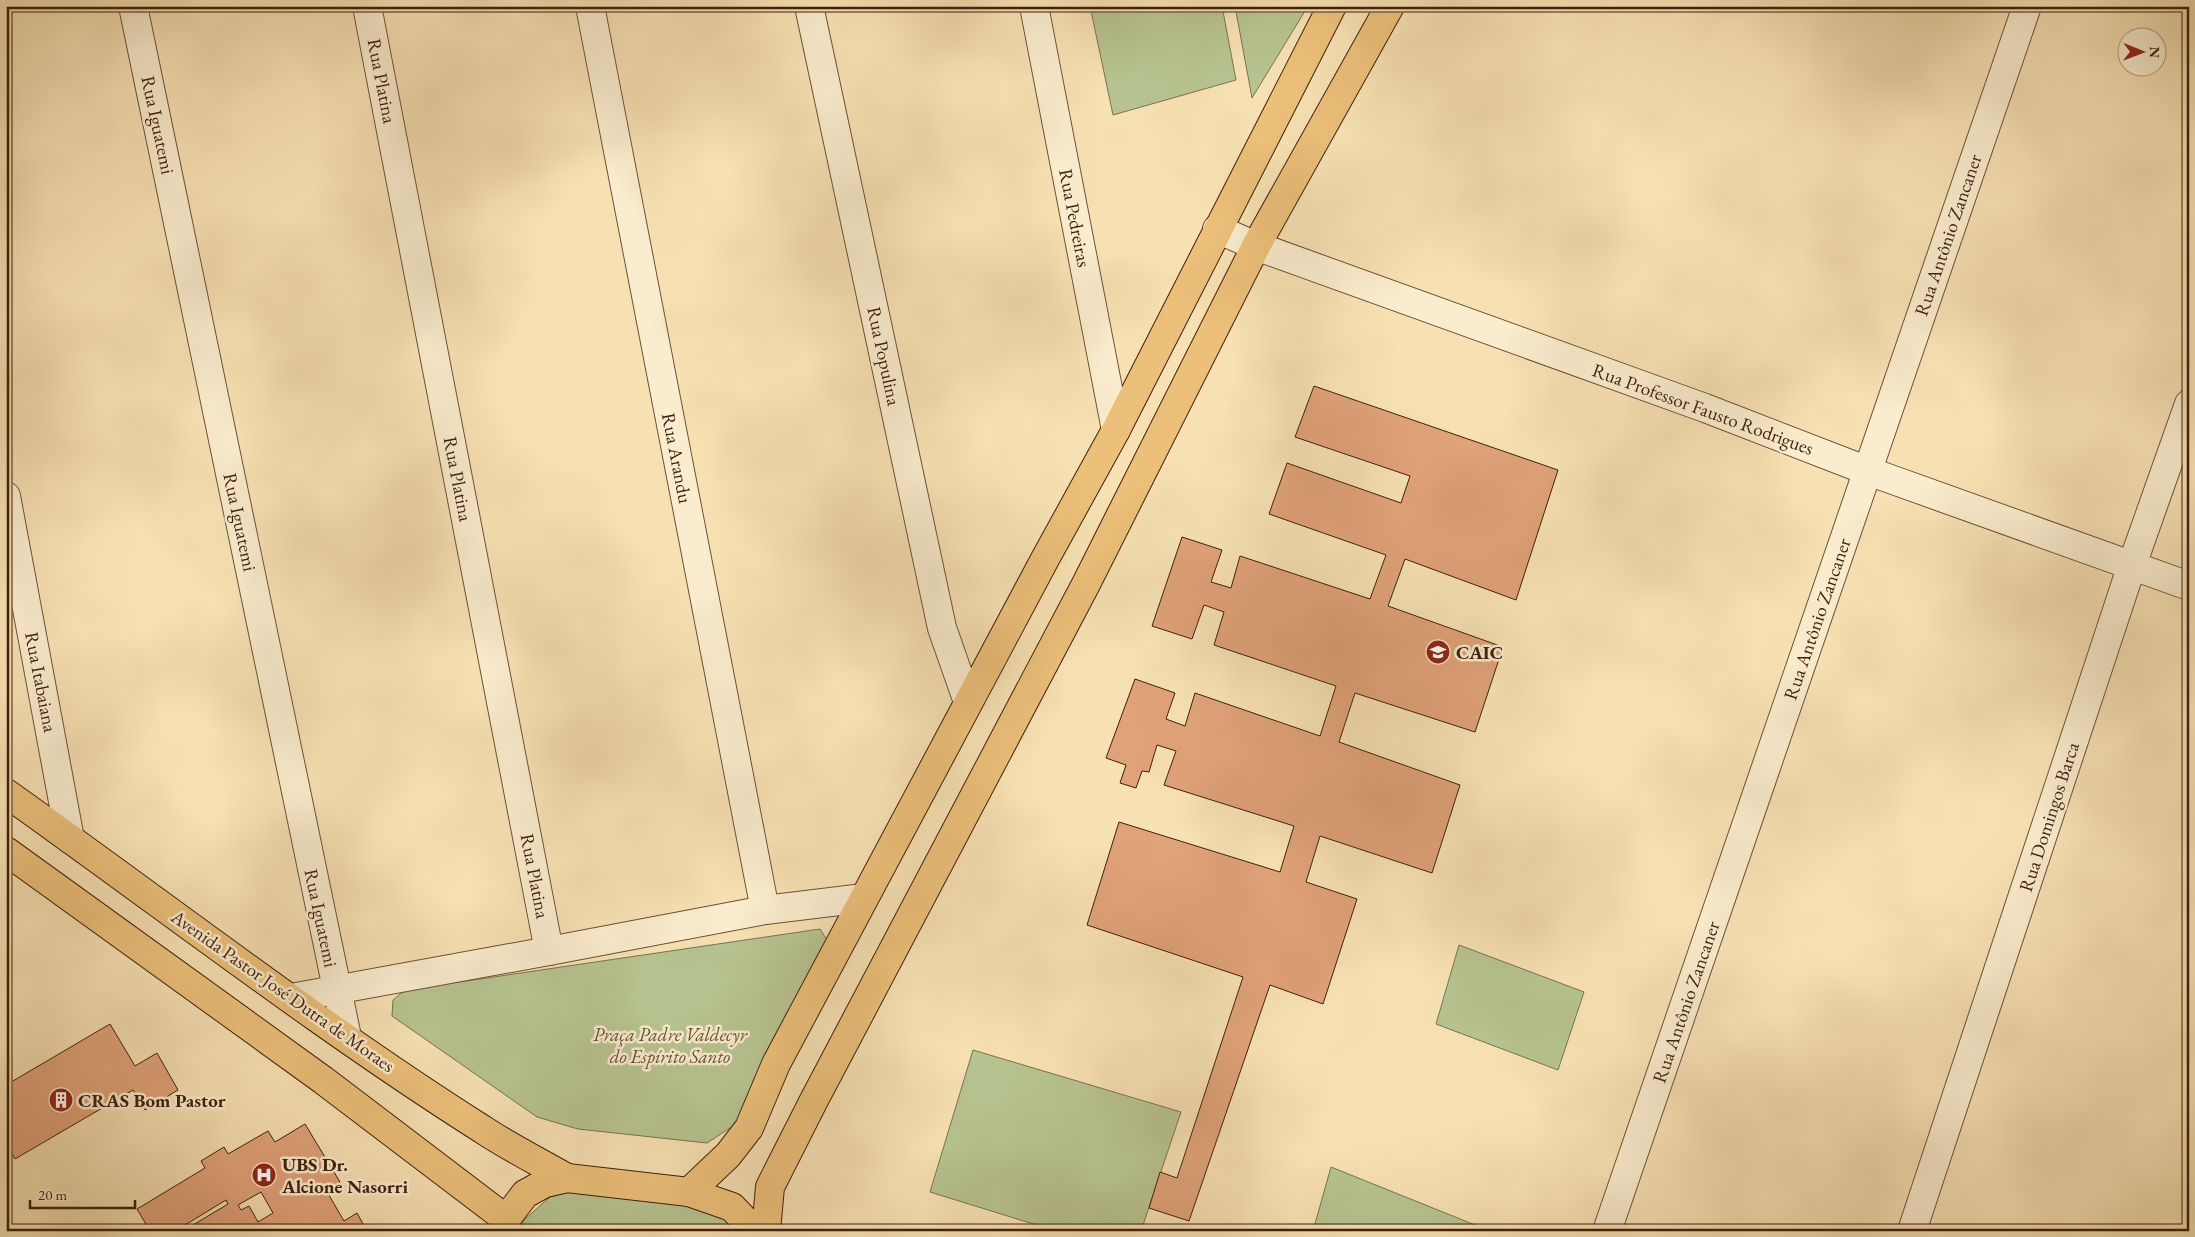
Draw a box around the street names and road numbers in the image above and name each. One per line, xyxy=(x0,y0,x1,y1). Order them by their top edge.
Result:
street label: Rua Platina xyxy=(362,36,403,126)
street label: Rua Iguatemi xyxy=(135,73,181,177)
street label: Rua Antônio Zancaner xyxy=(1909,150,1988,319)
street label: Rua Pedreiras xyxy=(1053,167,1097,269)
street label: Rua Populina xyxy=(861,304,907,408)
street label: Rua Professor Fausto Rodrigues xyxy=(1589,357,1817,461)
street label: Rua Arandu xyxy=(656,411,698,505)
street label: Rua Platina xyxy=(438,434,479,524)
street label: Rua Iguatemi xyxy=(217,470,263,574)
street label: Rua Antônio Zancaner xyxy=(1778,534,1857,703)
street label: Rua Itabaiana xyxy=(19,630,63,735)
street label: Rua Domingos Barca xyxy=(2013,739,2085,895)
street label: Rua Platina xyxy=(515,831,556,921)
street label: Rua Iguatemi xyxy=(298,866,344,970)
street label: Avenida Pastor José Dutra de Moraes xyxy=(166,904,400,1078)
street label: Rua Antônio Zancaner xyxy=(1647,917,1726,1086)

